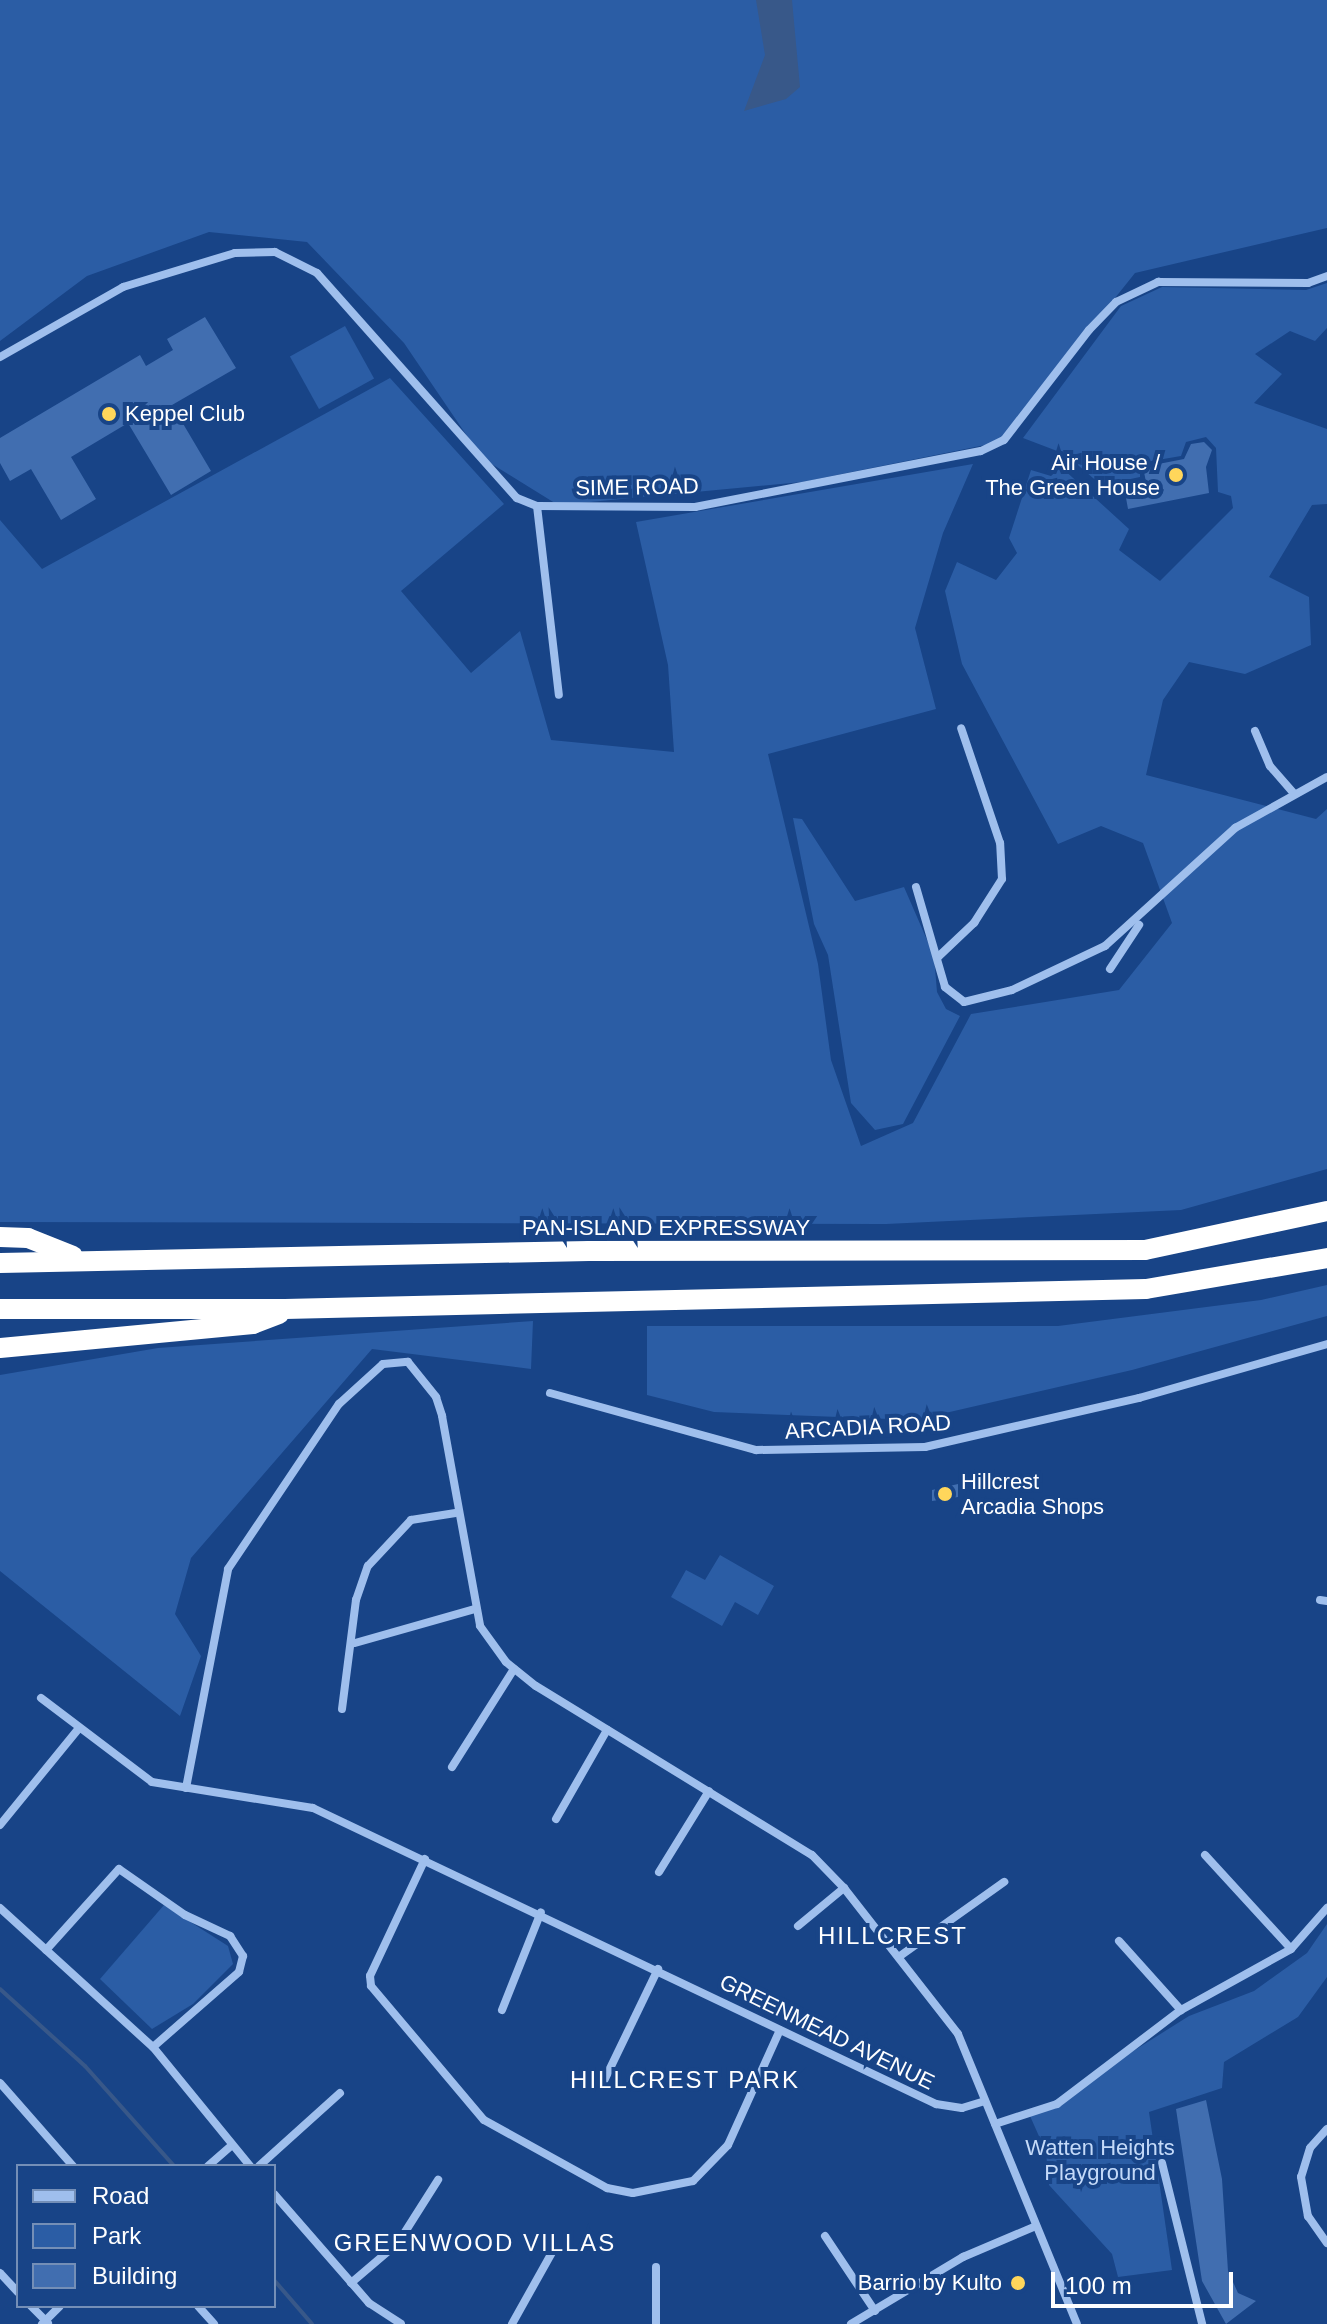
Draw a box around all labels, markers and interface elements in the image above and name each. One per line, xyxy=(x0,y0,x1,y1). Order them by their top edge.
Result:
place label: Keppel Club xyxy=(125,401,245,427)
marker: Keppel Club xyxy=(100,405,118,423)
place label: Air House / The Green House xyxy=(985,449,1160,500)
marker: Air House / The Green House xyxy=(1167,466,1185,484)
street label: SIME ROAD xyxy=(575,473,699,501)
street label: PAN-ISLAND EXPRESSWAY xyxy=(522,1215,810,1241)
street label: ARCADIA ROAD xyxy=(784,1409,952,1445)
place label: Hillcrest Arcadia Shops xyxy=(961,1468,1104,1520)
marker: Hillcrest Arcadia Shops xyxy=(936,1485,954,1503)
district label: HILLCREST xyxy=(818,1922,968,1950)
street label: GREENMEAD AVENUE xyxy=(715,1968,939,2096)
district label: HILLCREST PARK xyxy=(570,2066,800,2094)
park label: Watten Heights Playground xyxy=(1025,2134,1175,2186)
legend xyxy=(16,2164,276,2308)
text: Road xyxy=(92,2182,149,2209)
text: Park xyxy=(92,2222,141,2249)
district label: GREENWOOD VILLAS xyxy=(334,2229,616,2257)
scale bar xyxy=(1055,2256,1237,2306)
text: Building xyxy=(92,2262,177,2289)
place label: Barrio by Kulto xyxy=(858,2270,1002,2296)
text: 100 m xyxy=(1065,2272,1132,2299)
marker: Barrio by Kulto xyxy=(1009,2274,1027,2292)

